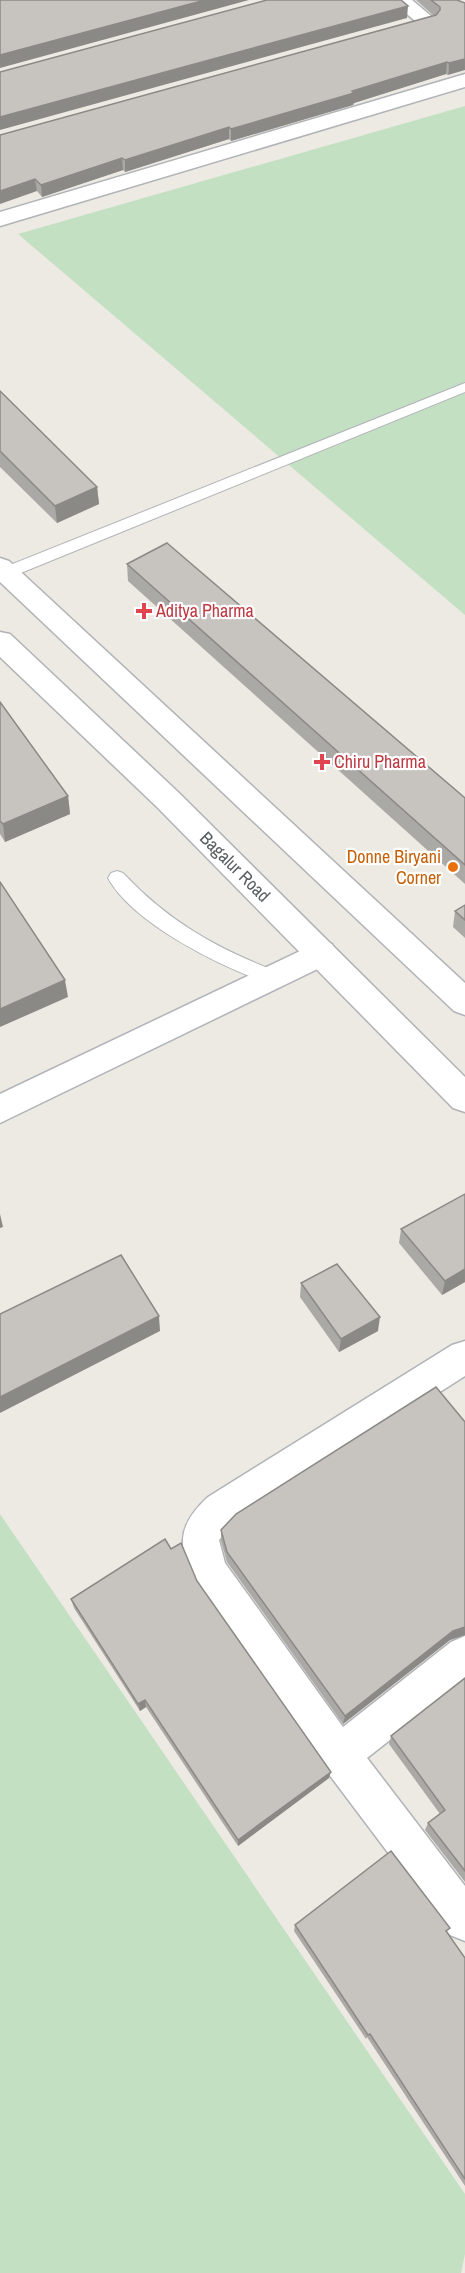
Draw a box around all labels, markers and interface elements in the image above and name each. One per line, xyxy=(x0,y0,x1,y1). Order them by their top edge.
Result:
place label: Aditya Pharma xyxy=(155,598,254,623)
marker: Aditya Pharma xyxy=(137,604,151,618)
place label: Chiru Pharma xyxy=(334,749,426,774)
marker: Chiru Pharma xyxy=(315,755,329,769)
street label: Bagalur Road xyxy=(195,826,276,907)
place label: Donne Biryani Corner xyxy=(347,844,441,890)
marker: Donne Biryani Corner xyxy=(446,860,460,874)

